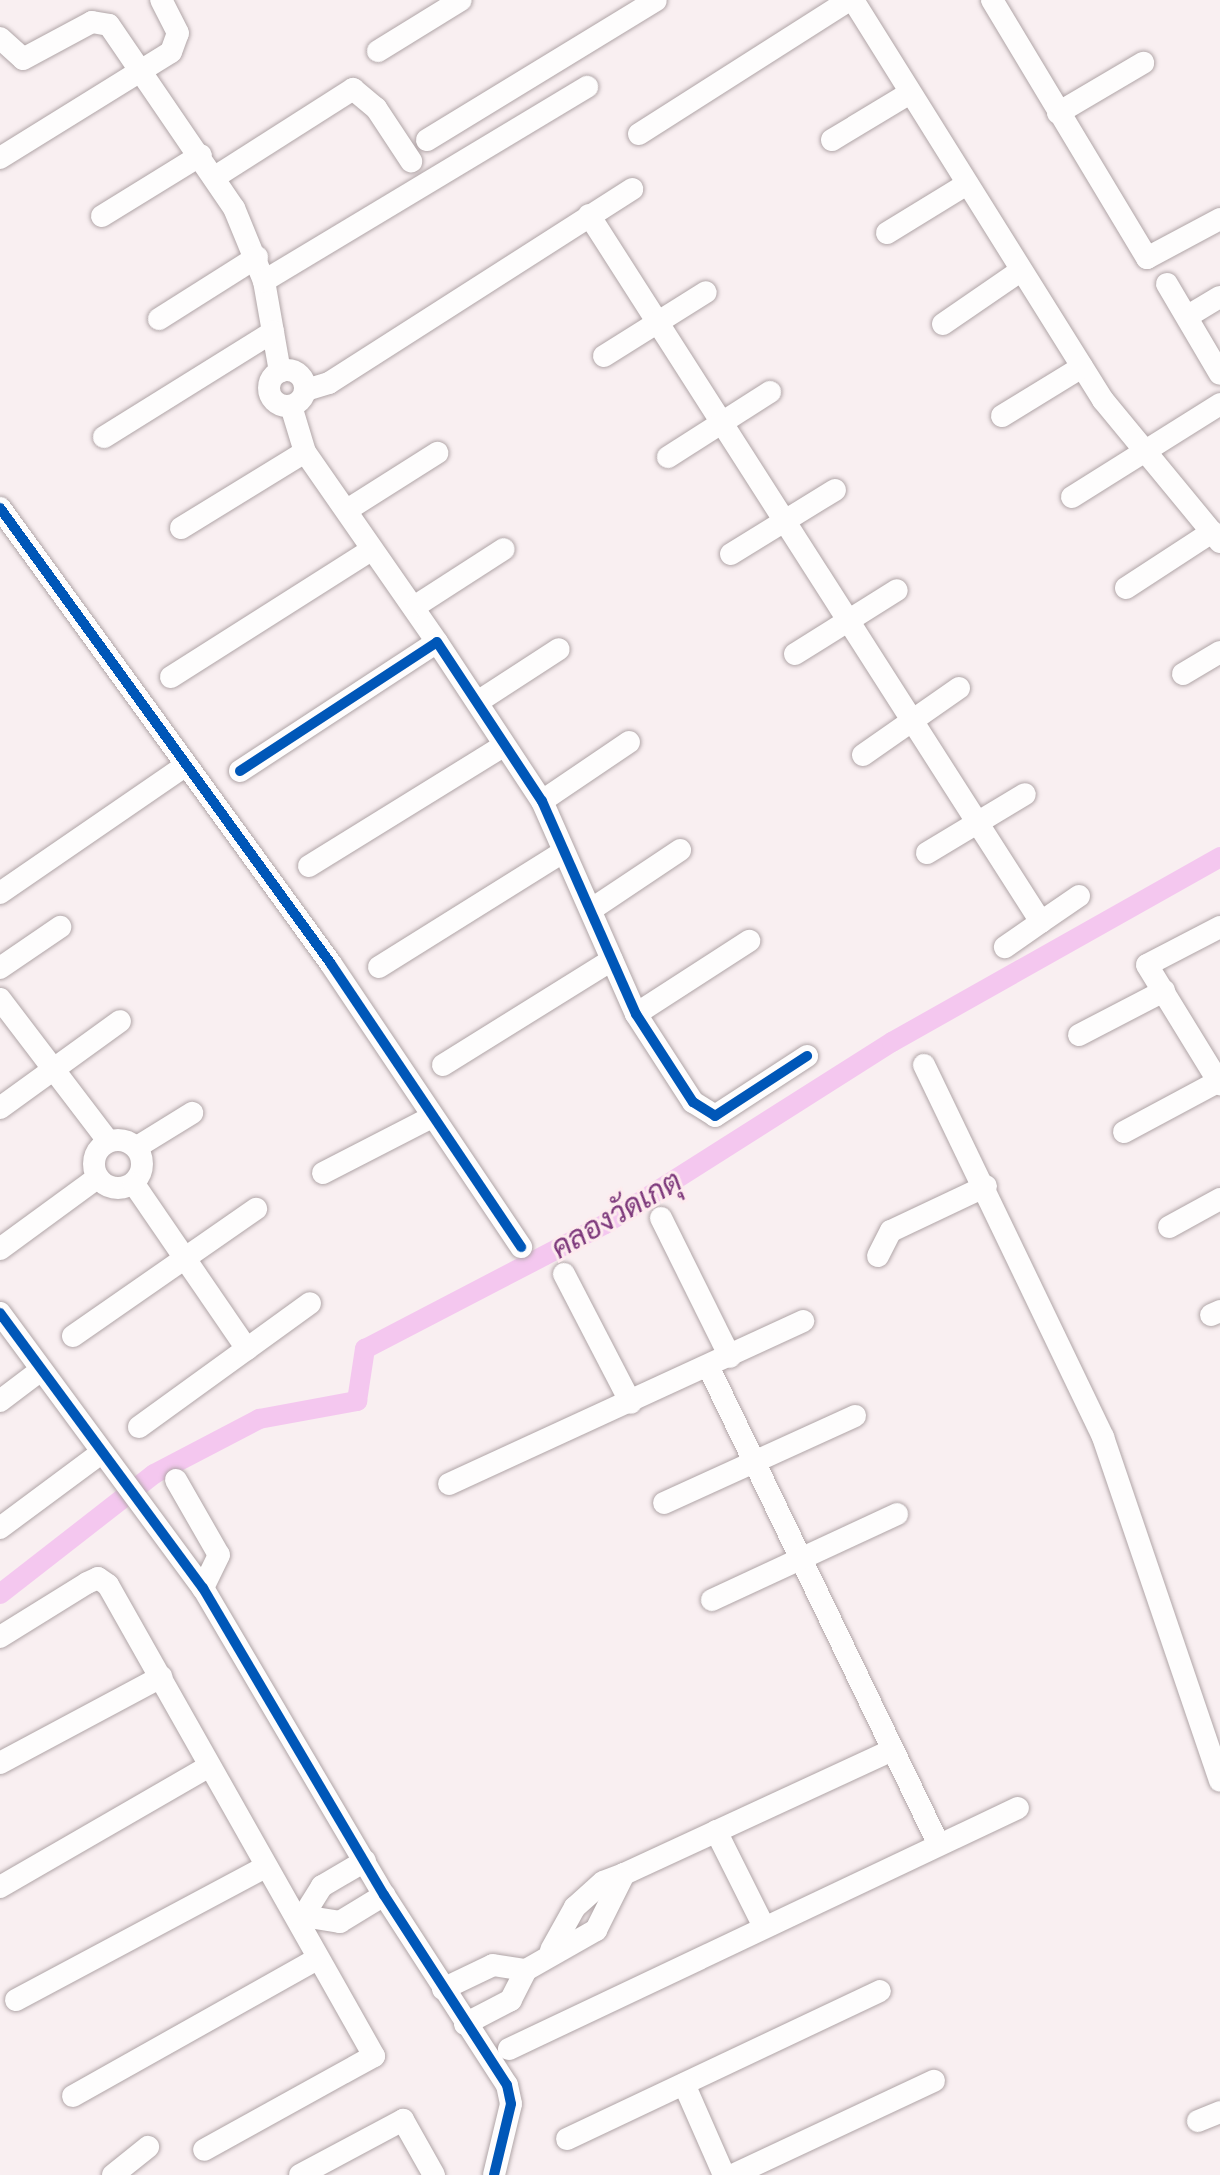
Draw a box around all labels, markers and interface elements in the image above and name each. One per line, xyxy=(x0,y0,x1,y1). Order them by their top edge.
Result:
water label: คลองวัดเกตุ xyxy=(544,1162,688,1266)

